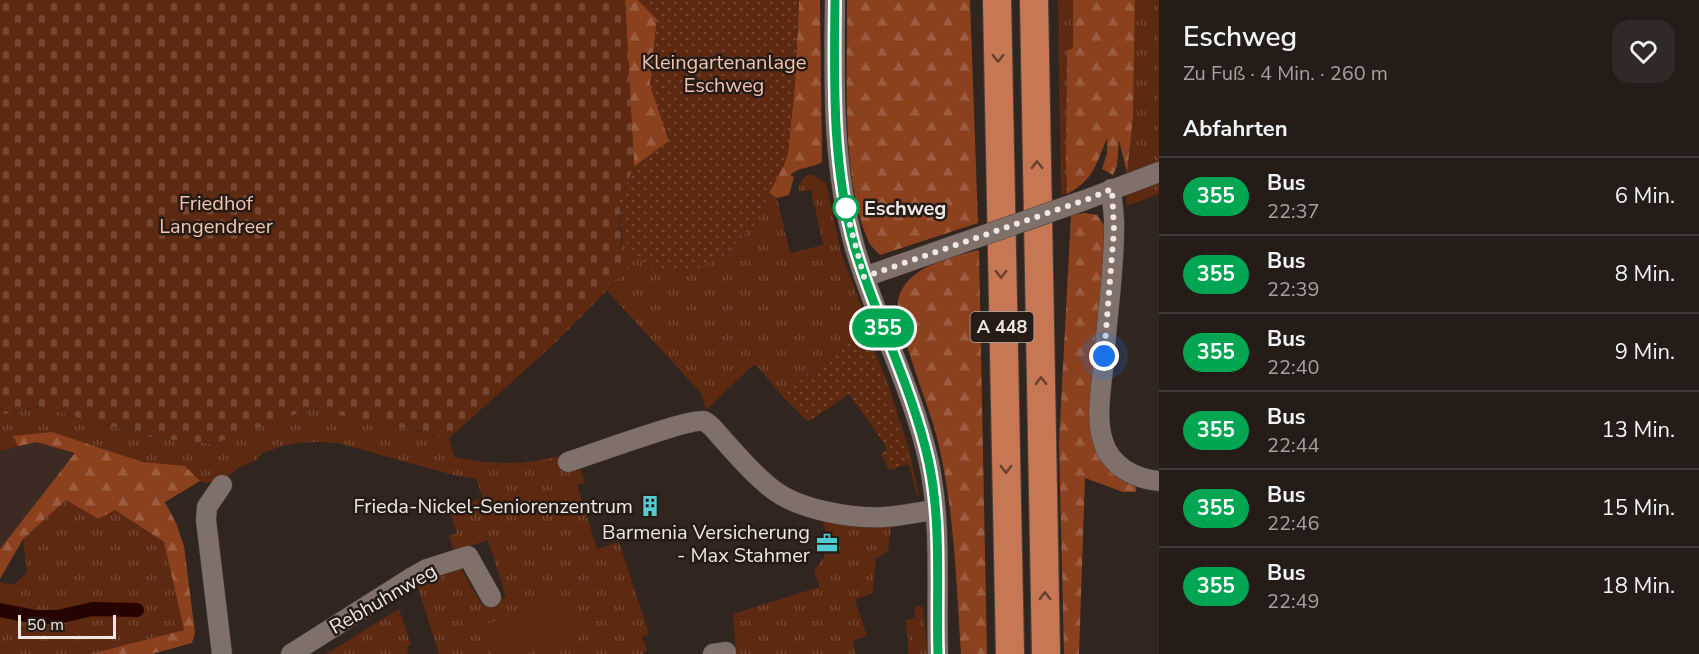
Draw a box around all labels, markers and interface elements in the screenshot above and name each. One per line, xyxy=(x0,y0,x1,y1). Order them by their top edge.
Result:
text: Eschweg xyxy=(1183,18,1297,56)
button: heart xyxy=(1612,20,1675,83)
park label: Kleingartenanlage Eschweg xyxy=(642,49,806,99)
one-way arrow xyxy=(992,54,1004,63)
text: Zu Fuß · 4 Min. · 260 m xyxy=(1183,60,1388,87)
text: Abfahrten xyxy=(1183,114,1288,144)
one-way arrow xyxy=(1031,161,1043,170)
text: Bus xyxy=(1267,168,1306,198)
text: 6 Min. xyxy=(1615,181,1675,211)
text: 355 xyxy=(1197,182,1235,210)
park label: Friedhof Langendreer xyxy=(159,190,273,240)
marker: Eschweg xyxy=(833,195,859,221)
place label: Eschweg xyxy=(864,195,946,222)
text: 22:37 xyxy=(1267,198,1320,225)
text: Bus xyxy=(1267,246,1306,276)
text: 8 Min. xyxy=(1615,259,1675,289)
text: 355 xyxy=(1197,260,1235,288)
one-way arrow xyxy=(995,270,1008,279)
text: 22:39 xyxy=(1267,276,1320,303)
line badge: 355 xyxy=(848,308,918,348)
road number: A 448 xyxy=(970,312,1034,342)
text: 355 xyxy=(864,314,902,342)
text: Bus xyxy=(1267,324,1306,354)
text: 9 Min. xyxy=(1615,337,1675,367)
text: 355 xyxy=(1197,338,1235,366)
your location xyxy=(1089,341,1119,371)
text: 22:40 xyxy=(1267,354,1320,381)
one-way arrow xyxy=(1035,377,1047,386)
text: Bus xyxy=(1267,402,1306,432)
text: 13 Min. xyxy=(1602,415,1675,445)
text: 355 xyxy=(1197,416,1235,444)
text: 22:44 xyxy=(1267,432,1320,459)
one-way arrow xyxy=(999,465,1012,474)
text: Bus xyxy=(1267,480,1306,510)
place label: Frieda-Nickel-Seniorenzentrum xyxy=(353,493,633,520)
text: 15 Min. xyxy=(1602,493,1675,523)
building icon: Frieda-Nickel-Seniorenzentrum xyxy=(638,494,662,518)
text: 355 xyxy=(1197,494,1235,522)
text: 22:46 xyxy=(1267,510,1320,537)
place label: Barmenia Versicherung - Max Stahmer xyxy=(602,519,810,569)
office icon: Barmenia Versicherung - Max Stahmer xyxy=(815,531,839,555)
street label: Rebhuhnweg xyxy=(324,557,442,641)
text: Bus xyxy=(1267,558,1306,588)
text: 18 Min. xyxy=(1602,571,1675,601)
text: 355 xyxy=(1197,572,1235,600)
text: 22:49 xyxy=(1267,588,1320,615)
one-way arrow xyxy=(1038,591,1051,600)
scale bar xyxy=(18,612,116,640)
text: 50 m xyxy=(27,614,64,636)

